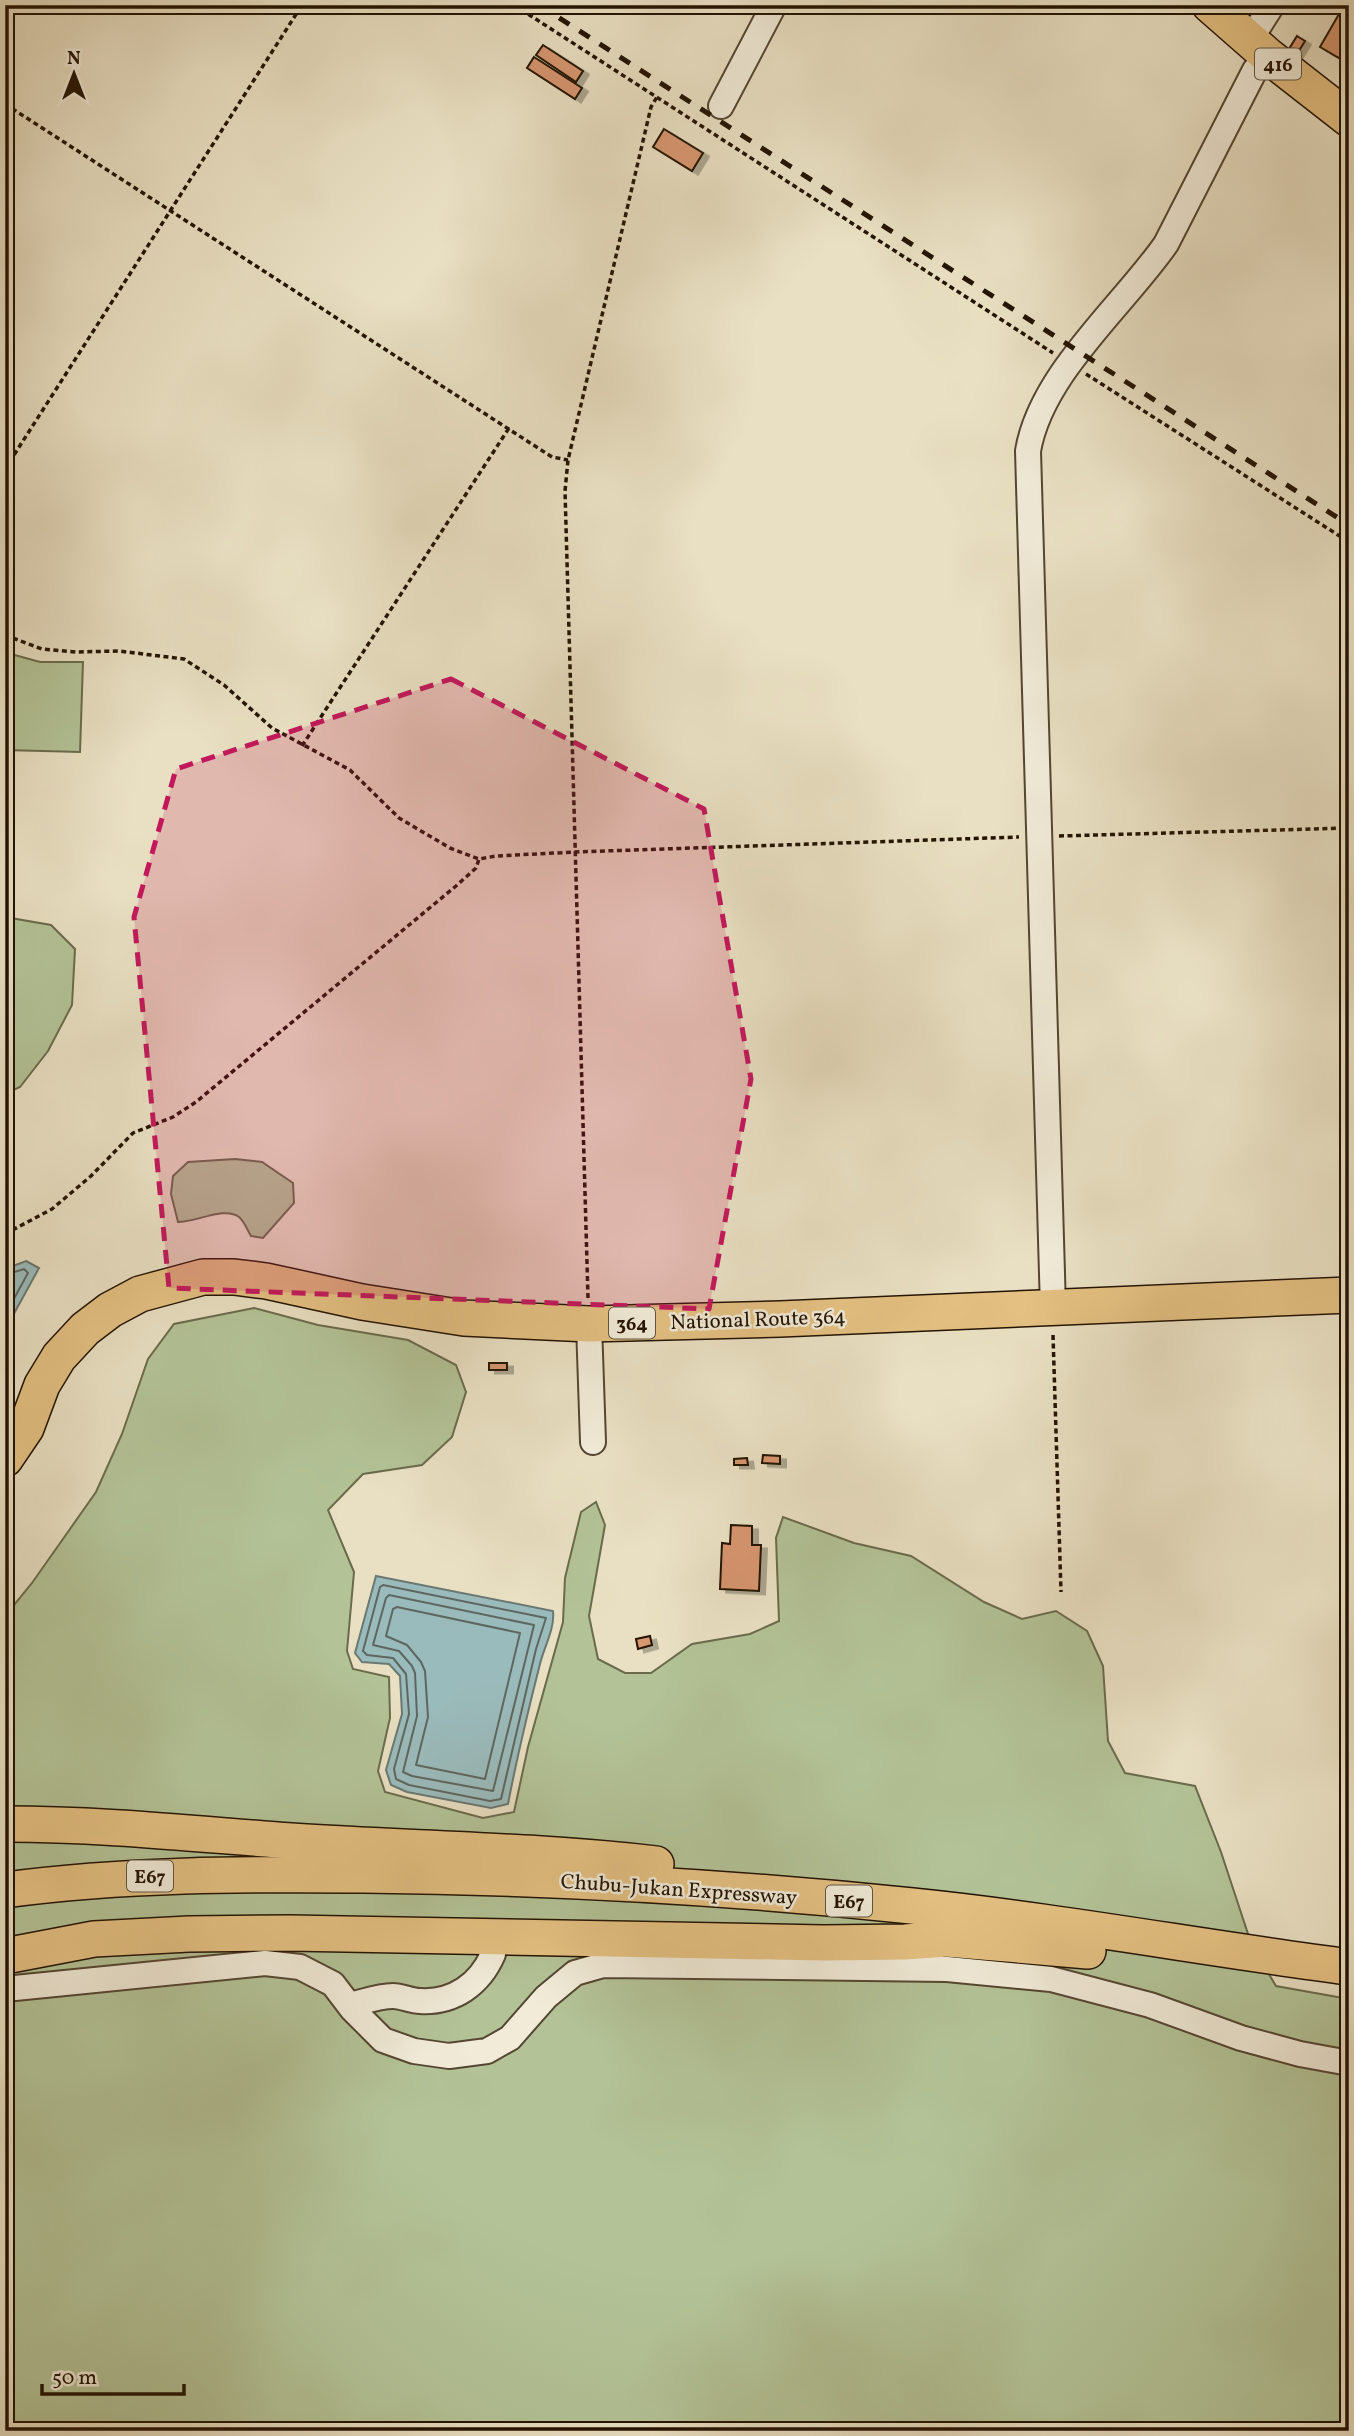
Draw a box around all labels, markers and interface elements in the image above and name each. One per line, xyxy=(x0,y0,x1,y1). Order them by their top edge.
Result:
north arrow xyxy=(38,38,108,108)
text: N xyxy=(67,46,81,72)
road number: 416 xyxy=(1255,48,1301,80)
street label: National Route 364 xyxy=(670,1303,846,1338)
road number: 364 xyxy=(609,1308,655,1338)
road number: E67 xyxy=(127,1860,173,1892)
street label: Chubu-Jukan Expressway xyxy=(560,1868,799,1913)
road number: E67 xyxy=(826,1885,872,1916)
scale bar xyxy=(42,2352,184,2396)
text: 50 m xyxy=(52,2364,97,2393)

